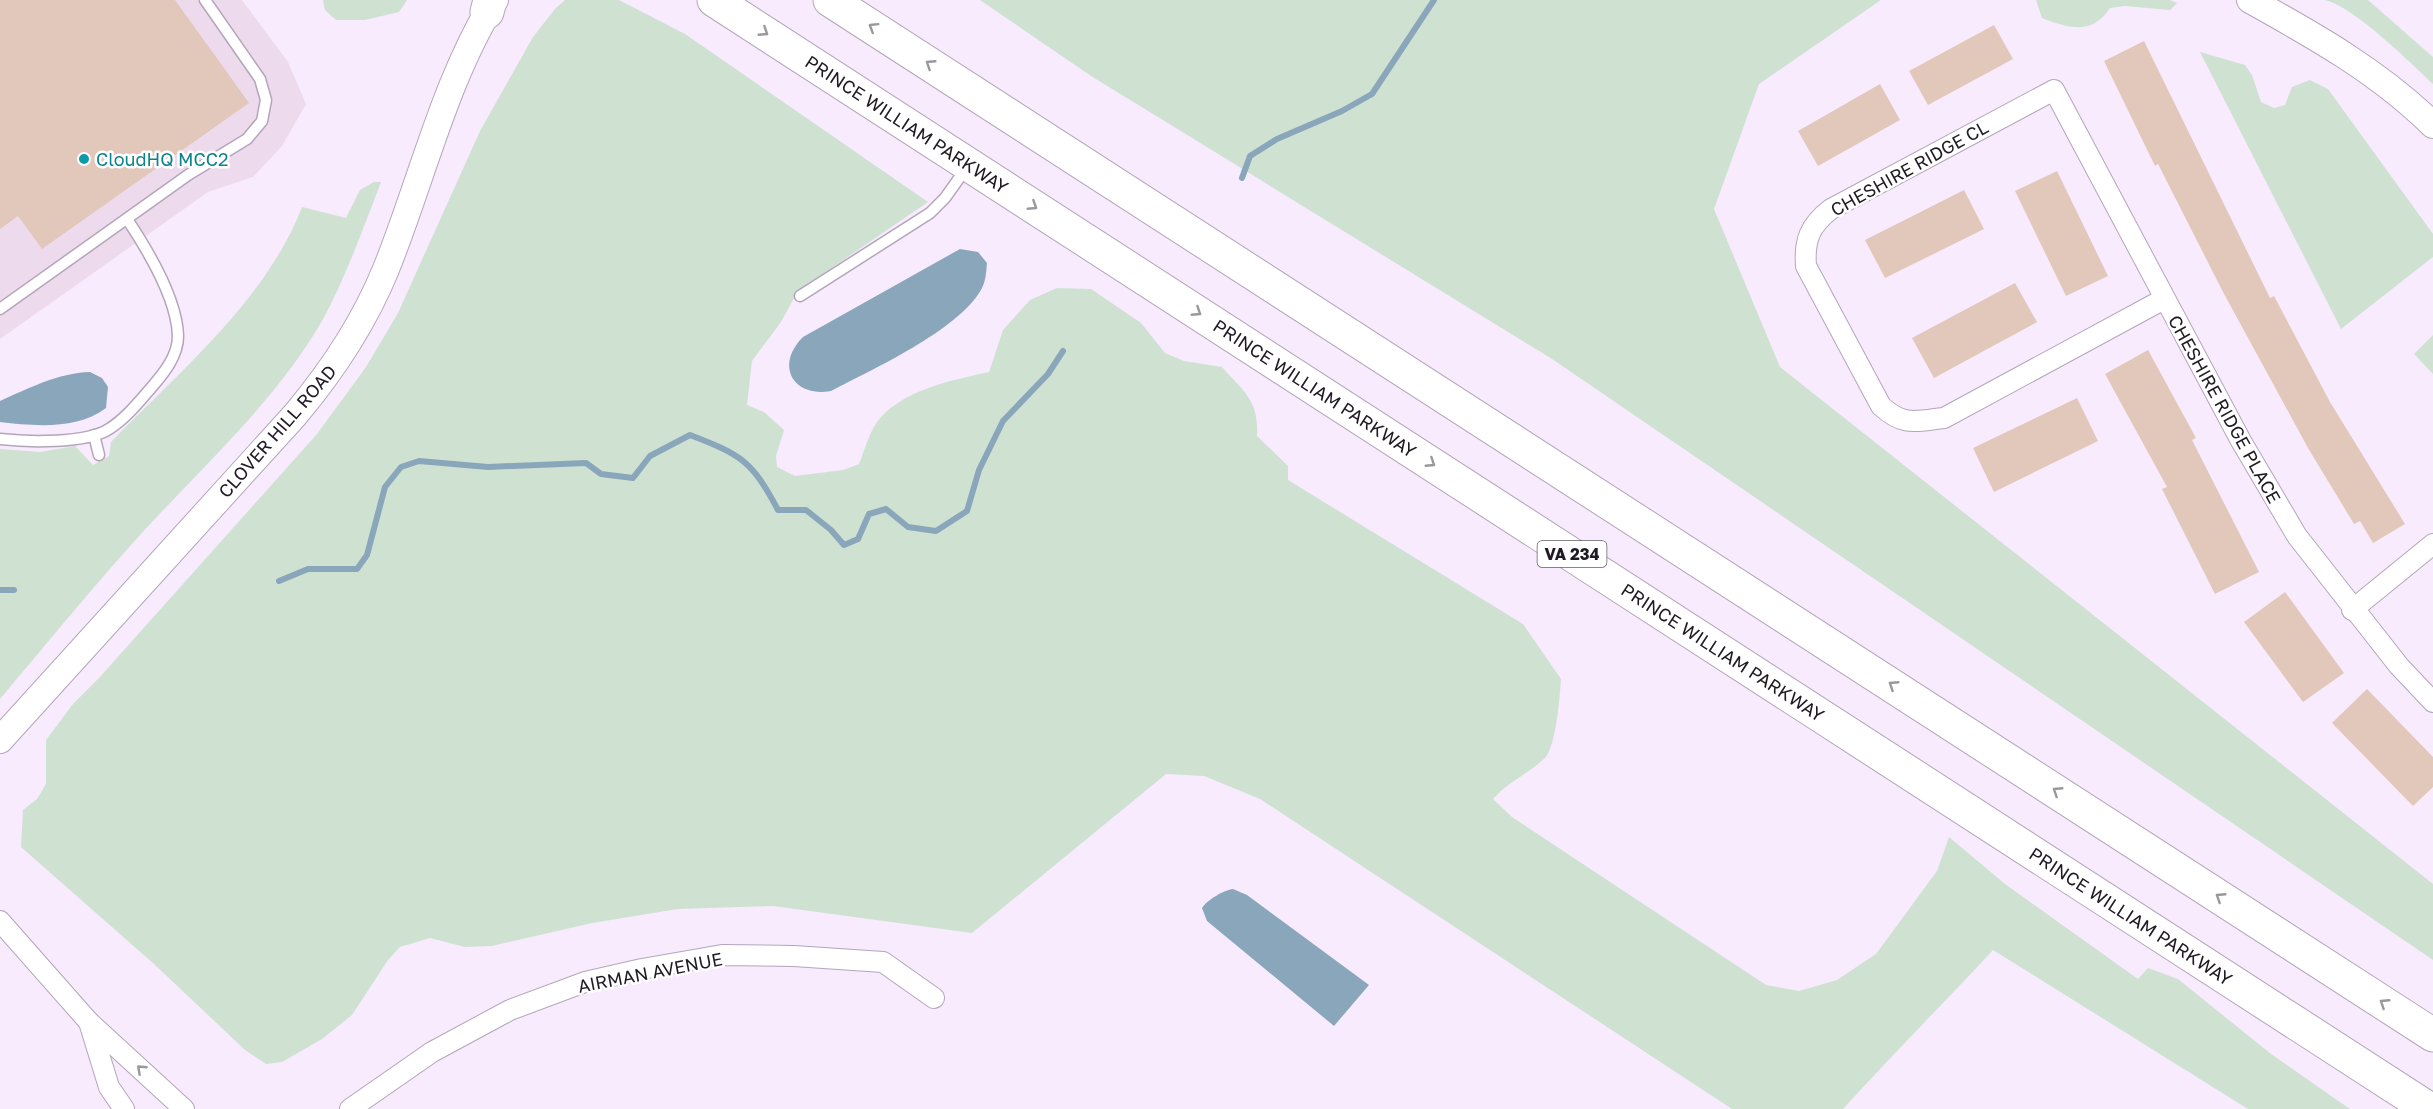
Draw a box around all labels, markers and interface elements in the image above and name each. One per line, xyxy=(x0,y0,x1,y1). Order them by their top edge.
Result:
one-way arrow xyxy=(869,23,879,35)
one-way arrow xyxy=(757,24,768,35)
street label: PRINCE WILLIAM PARKWAY xyxy=(801,50,1013,198)
one-way arrow xyxy=(925,60,936,71)
street label: CHESHIRE RIDGE CL xyxy=(1826,116,1992,220)
place label: CloudHQ MCC2 xyxy=(96,148,228,170)
marker: CloudHQ MCC2 xyxy=(77,152,91,166)
one-way arrow xyxy=(1026,199,1037,210)
one-way arrow xyxy=(1190,305,1201,316)
street label: CHESHIRE RIDGE PLACE xyxy=(2164,311,2286,507)
street label: PRINCE WILLIAM PARKWAY xyxy=(1209,314,1421,462)
street label: CLOVER HILL ROAD xyxy=(213,360,341,502)
one-way arrow xyxy=(1425,456,1435,468)
road number: VA 234 xyxy=(1538,541,1606,567)
street label: PRINCE WILLIAM PARKWAY xyxy=(1617,578,1829,726)
one-way arrow xyxy=(1889,681,1899,693)
one-way arrow xyxy=(2052,788,2063,799)
street label: PRINCE WILLIAM PARKWAY xyxy=(2025,842,2237,990)
one-way arrow xyxy=(2216,893,2226,905)
street label: AIRMAN AVENUE xyxy=(576,947,724,997)
one-way arrow xyxy=(2380,999,2390,1011)
one-way arrow xyxy=(137,1065,147,1076)

